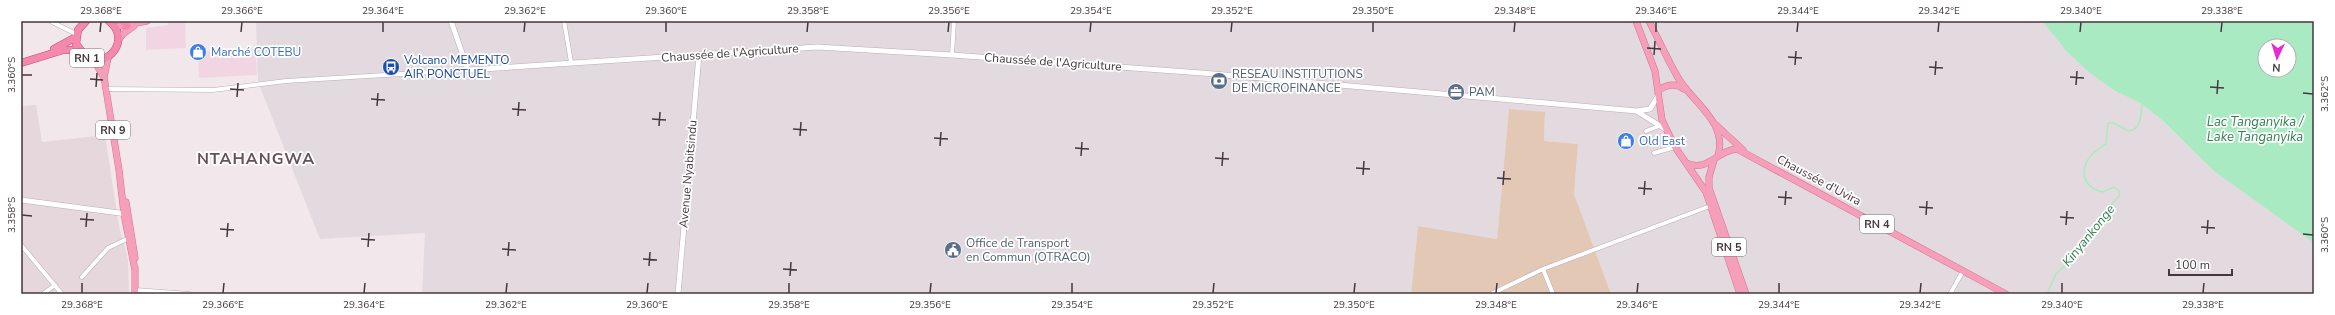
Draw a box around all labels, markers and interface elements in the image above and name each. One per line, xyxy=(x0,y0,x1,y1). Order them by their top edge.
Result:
text: 29.368°E xyxy=(80,4,122,18)
text: 29.366°E xyxy=(221,4,263,18)
text: 29.364°E xyxy=(362,4,404,18)
text: 29.362°E xyxy=(504,4,546,18)
text: 29.360°E xyxy=(645,4,687,18)
text: 29.358°E xyxy=(787,4,829,18)
text: 29.356°E xyxy=(928,4,970,18)
text: 29.354°E xyxy=(1070,4,1112,18)
text: 29.352°E xyxy=(1211,4,1253,18)
text: 29.350°E xyxy=(1352,4,1394,18)
text: 29.348°E xyxy=(1494,4,1536,18)
text: 29.346°E xyxy=(1635,4,1677,18)
text: 29.344°E xyxy=(1777,4,1819,18)
text: 29.342°E xyxy=(1918,4,1960,18)
text: 29.340°E xyxy=(2060,4,2102,18)
text: 29.338°E xyxy=(2201,4,2243,18)
north arrow xyxy=(2257,38,2297,78)
street label: Chaussée de l'Agriculture xyxy=(661,40,799,66)
shop icon: Marché COTEBU xyxy=(188,42,208,62)
place label: Marché COTEBU xyxy=(211,44,301,60)
road number: RN 1 xyxy=(70,49,104,67)
street label: Chaussée de l'Agriculture xyxy=(984,49,1122,75)
place label: Volcano MEMENTO AIR PONCTUEL xyxy=(403,52,509,82)
text: 3.360°S xyxy=(5,57,19,93)
bus stop icon: Volcano MEMENTO AIR PONCTUEL xyxy=(381,57,401,77)
text: N xyxy=(2272,60,2281,75)
place label: RESEAU INSTITUTIONS DE MICROFINANCE xyxy=(1232,66,1363,96)
bank icon: RESEAU INSTITUTIONS DE MICROFINANCE xyxy=(1209,71,1229,91)
text: 3.362°S xyxy=(2318,76,2332,112)
office icon: PAM xyxy=(1446,82,1466,102)
place label: PAM xyxy=(1469,84,1495,100)
water label: Lac Tanganyika / Lake Tanganyika xyxy=(2207,113,2304,146)
street label: Avenue Nyabitsindu xyxy=(675,119,701,229)
road number: RN 9 xyxy=(96,121,130,139)
shop icon: Old East xyxy=(1616,131,1636,151)
place label: Old East xyxy=(1639,133,1686,149)
district label: NTAHANGWA xyxy=(197,148,315,170)
street label: Chaussée d'Uvira xyxy=(1774,151,1864,209)
text: 3.358°S xyxy=(5,197,19,233)
water label: Kinyankonge xyxy=(2058,201,2119,270)
road number: RN 4 xyxy=(1860,215,1894,233)
text: 3.360°S xyxy=(2318,217,2332,253)
place label: Office de Transport en Commun (OTRACO) xyxy=(966,235,1091,265)
road number: RN 5 xyxy=(1712,238,1746,256)
public building icon: Office de Transport en Commun (OTRACO) xyxy=(943,240,963,260)
scale bar xyxy=(2169,251,2232,277)
text: 100 m xyxy=(2175,257,2210,273)
text: 29.368°E xyxy=(61,298,103,312)
text: 29.366°E xyxy=(202,298,244,312)
text: 29.364°E xyxy=(343,298,385,312)
text: 29.362°E xyxy=(485,298,527,312)
text: 29.360°E xyxy=(626,298,668,312)
text: 29.358°E xyxy=(768,298,810,312)
text: 29.356°E xyxy=(909,298,951,312)
text: 29.354°E xyxy=(1051,298,1093,312)
text: 29.352°E xyxy=(1192,298,1234,312)
text: 29.350°E xyxy=(1333,298,1375,312)
text: 29.348°E xyxy=(1475,298,1517,312)
text: 29.346°E xyxy=(1616,298,1658,312)
text: 29.344°E xyxy=(1758,298,1800,312)
text: 29.342°E xyxy=(1899,298,1941,312)
text: 29.340°E xyxy=(2041,298,2083,312)
text: 29.338°E xyxy=(2182,298,2224,312)

